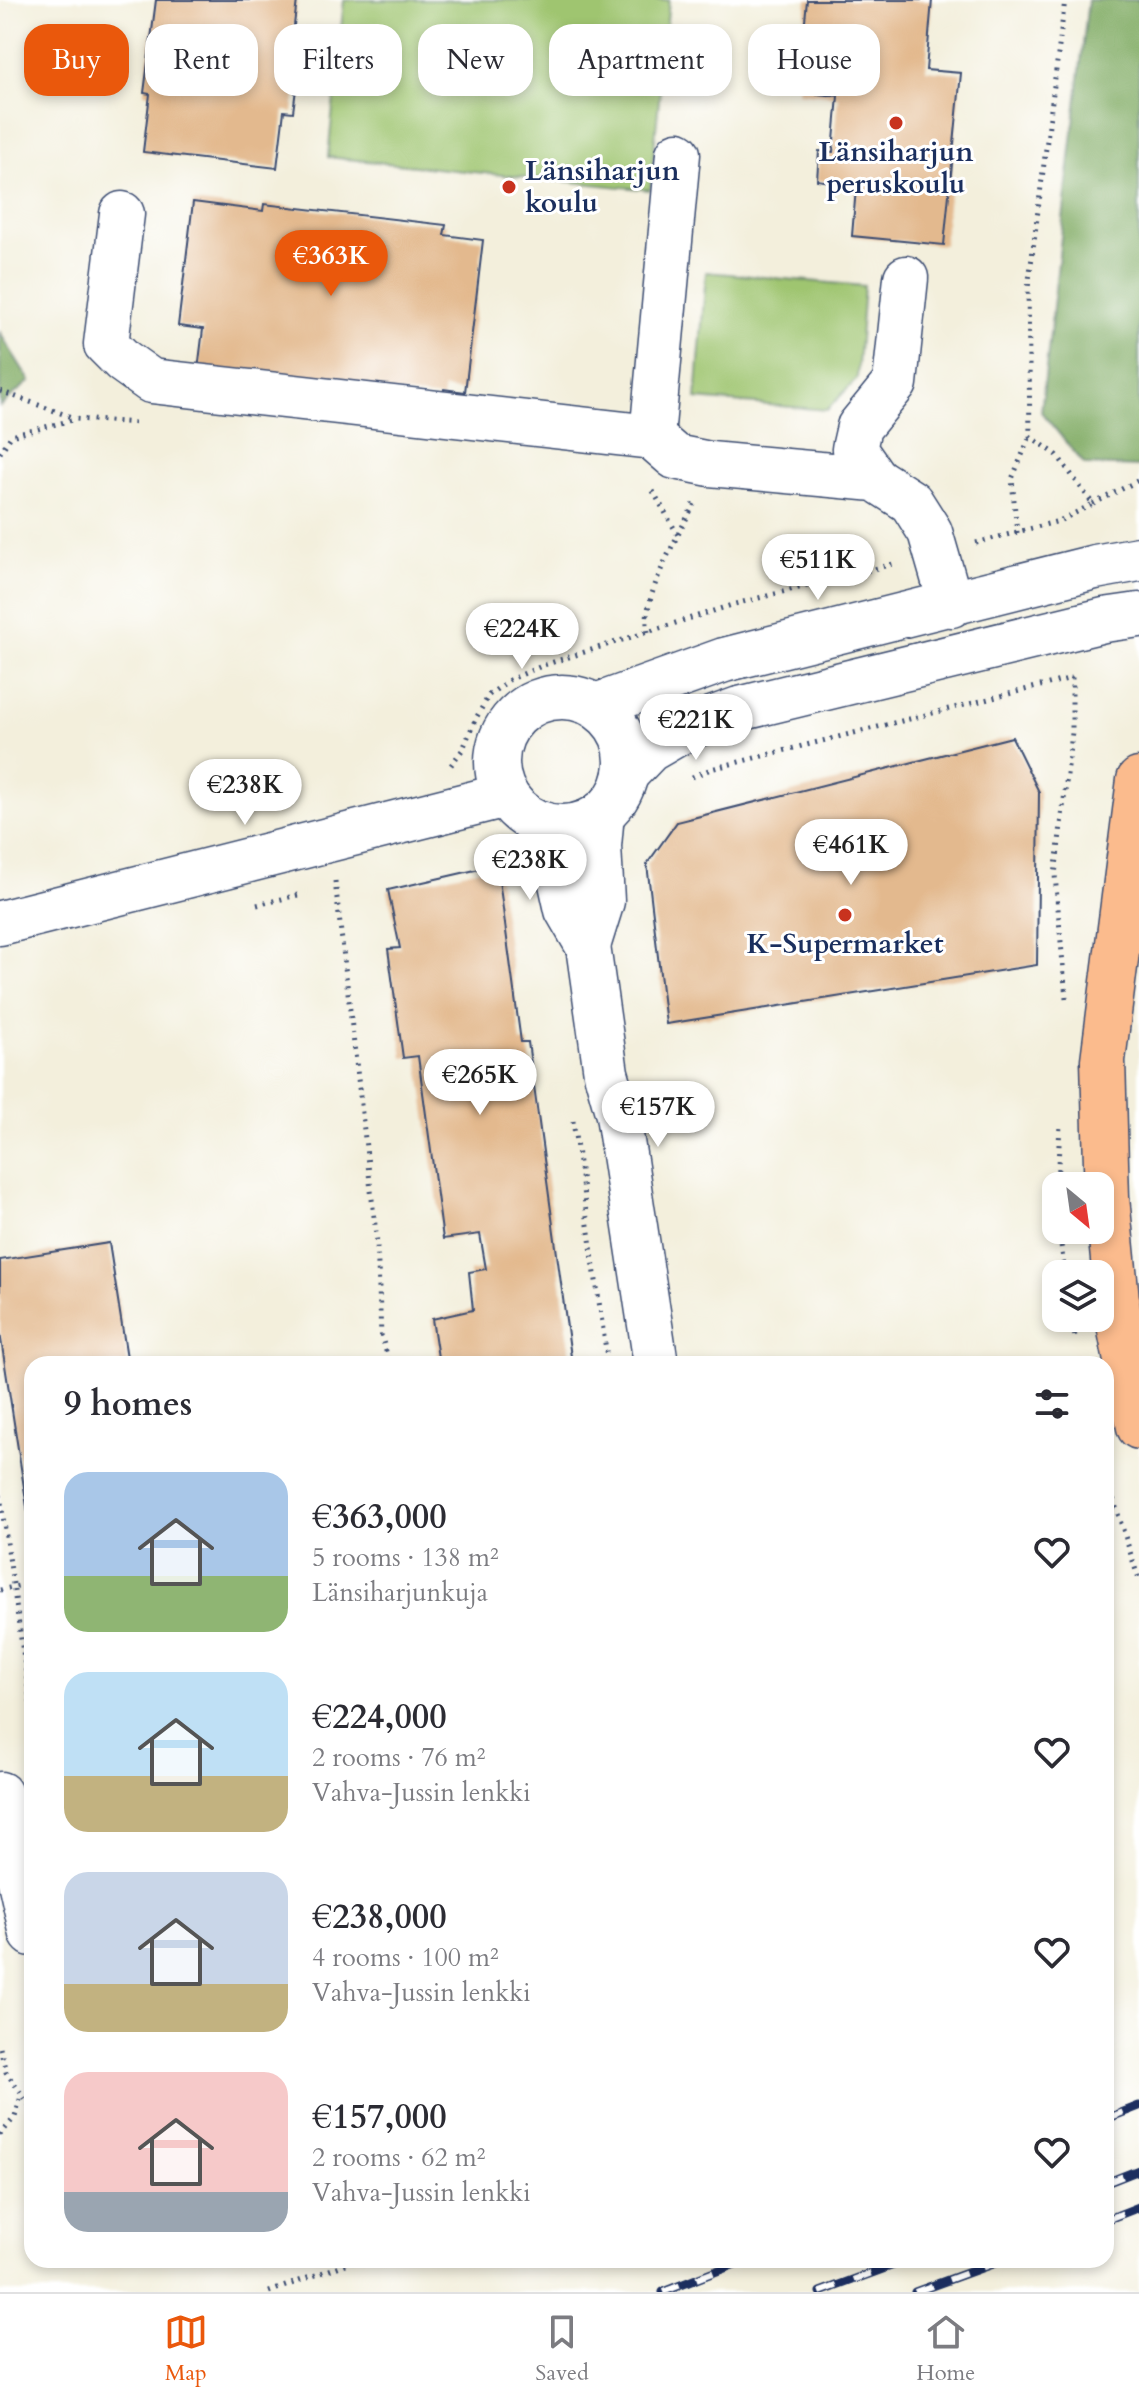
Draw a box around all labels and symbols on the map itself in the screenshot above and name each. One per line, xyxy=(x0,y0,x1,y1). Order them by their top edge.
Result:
marker: Länsiharjun peruskoulu xyxy=(887,114,905,132)
place label: Länsiharjun peruskoulu xyxy=(819,133,973,203)
place label: Länsiharjun koulu xyxy=(525,152,680,222)
marker: Länsiharjun koulu xyxy=(500,178,518,196)
pin: €363K xyxy=(275,230,387,298)
pin: €511K xyxy=(762,534,874,602)
pin: €224K xyxy=(466,603,578,671)
pin: €221K xyxy=(640,694,752,762)
pin: €238K xyxy=(189,759,301,827)
pin: €461K xyxy=(795,819,907,887)
pin: €238K xyxy=(474,834,586,902)
marker: K-Supermarket xyxy=(836,906,854,924)
place label: K-Supermarket xyxy=(746,925,944,963)
pin: €265K xyxy=(424,1049,536,1117)
pin: €157K xyxy=(602,1081,714,1149)
north arrow xyxy=(1042,1172,1114,1244)

